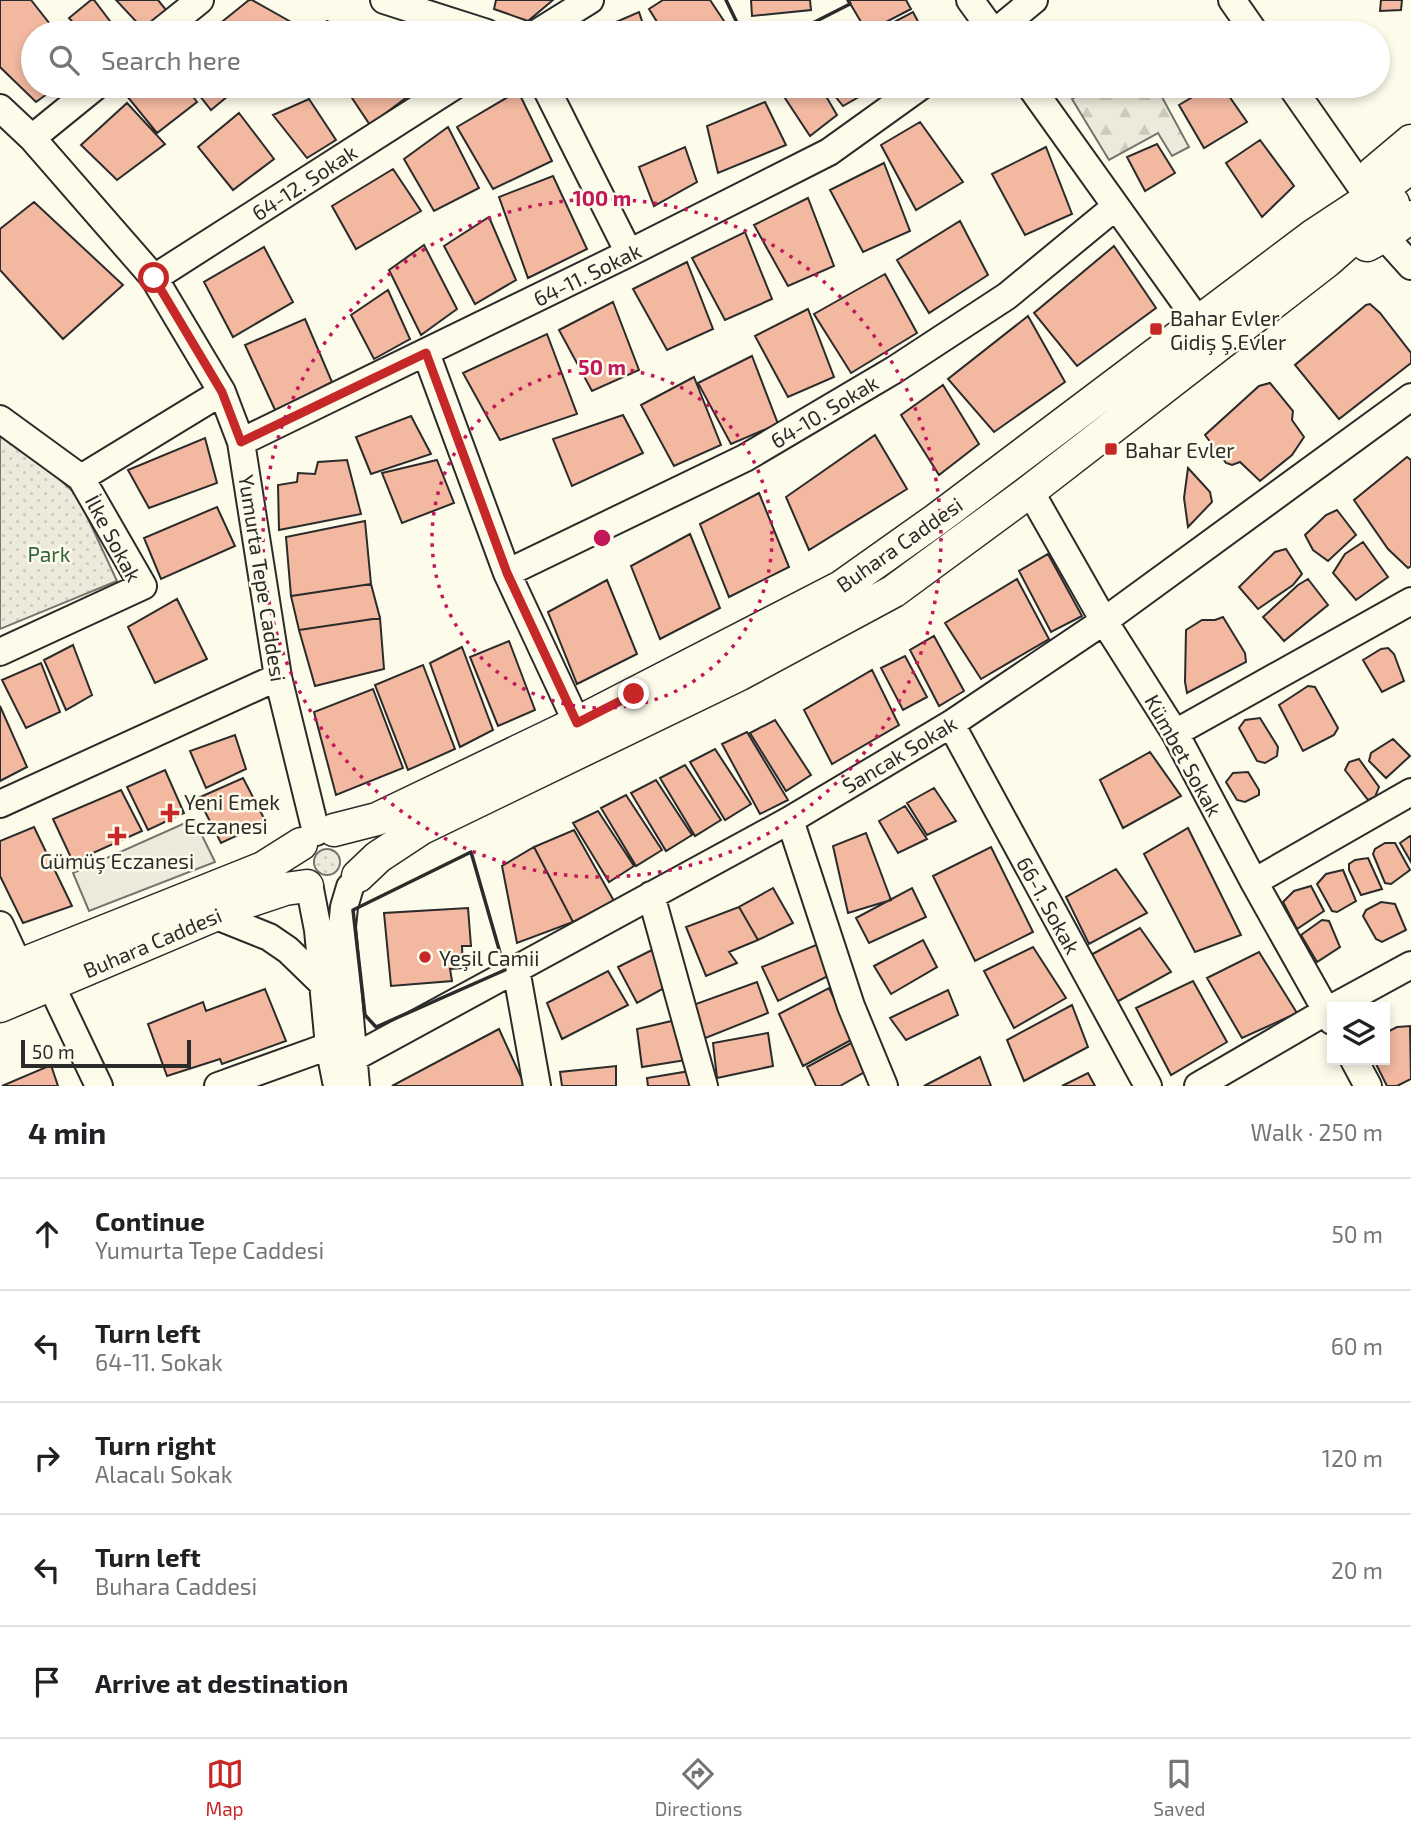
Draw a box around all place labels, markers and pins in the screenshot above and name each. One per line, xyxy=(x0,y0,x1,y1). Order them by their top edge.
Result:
place label: Bahar Evler Gidiş Ş.Evler xyxy=(1170,305,1287,356)
marker: Bahar Evler Gidiş Ş.Evler xyxy=(1148,321,1164,337)
place label: Bahar Evler xyxy=(1125,437,1235,462)
marker: Bahar Evler xyxy=(1103,441,1119,457)
centre of rings xyxy=(590,526,614,550)
place label: Yeni Emek Eczanesi xyxy=(184,789,280,838)
marker: Yeni Emek Eczanesi xyxy=(162,805,178,821)
marker: Gümüş Eczanesi xyxy=(109,828,125,844)
place label: Gümüş Eczanesi xyxy=(40,848,194,875)
place label: Yeşil Camii xyxy=(439,945,539,972)
marker: Yeşil Camii xyxy=(417,949,433,965)

